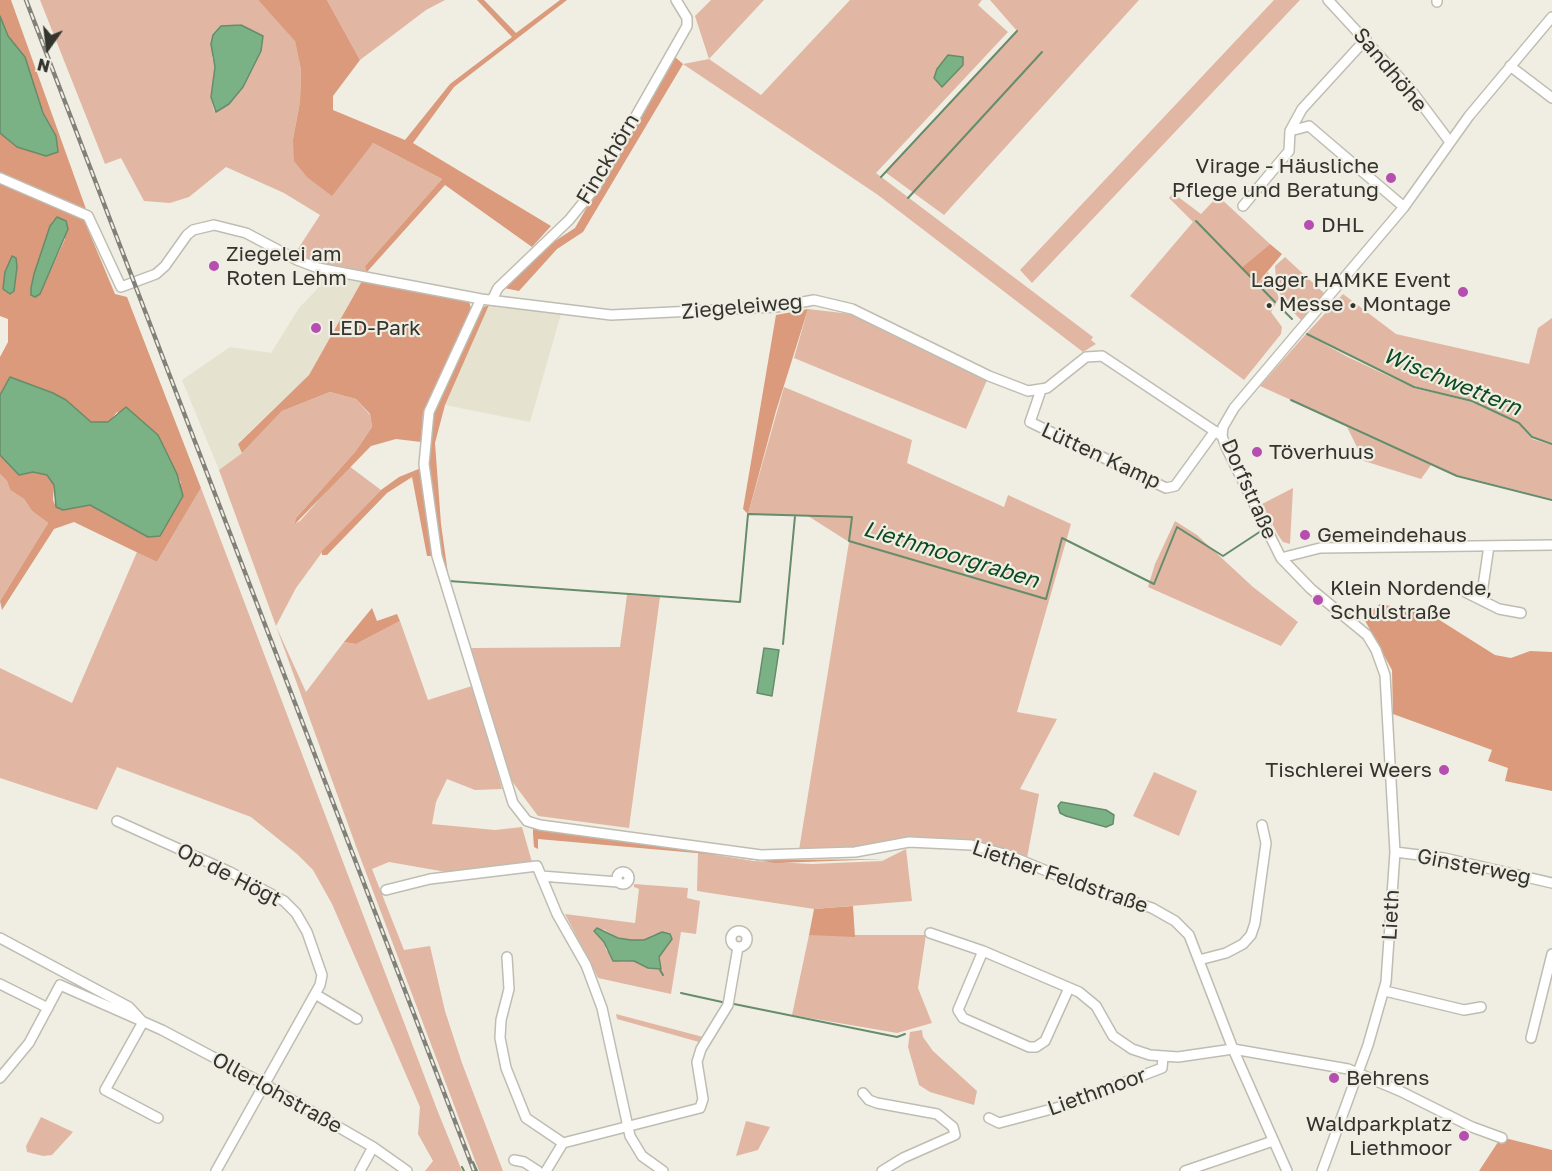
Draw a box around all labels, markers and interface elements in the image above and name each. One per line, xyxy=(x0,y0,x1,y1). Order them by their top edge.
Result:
north arrow xyxy=(18,18,78,78)
street label: Sandhöhe xyxy=(1348,23,1432,117)
text: N xyxy=(35,54,52,77)
street label: Finckhörn xyxy=(571,109,645,209)
place label: Virage - Häusliche Pflege und Beratung xyxy=(1172,153,1379,203)
marker: Virage - Häusliche Pflege und Beratung xyxy=(1384,171,1398,185)
place label: DHL xyxy=(1321,212,1364,238)
marker: DHL xyxy=(1302,218,1316,232)
place label: Ziegelei am Roten Lehm xyxy=(226,241,347,291)
marker: Ziegelei am Roten Lehm xyxy=(207,259,221,273)
place label: Lager HAMKE Event • Messe • Montage xyxy=(1251,267,1451,317)
marker: Lager HAMKE Event • Messe • Montage xyxy=(1456,285,1470,299)
street label: Ziegeleiweg xyxy=(680,289,804,325)
place label: LED-Park xyxy=(328,315,421,341)
marker: LED-Park xyxy=(309,321,323,335)
water label: Wischwettern xyxy=(1379,342,1525,422)
street label: Lütten Kamp xyxy=(1037,417,1165,495)
street label: Dorfstraße xyxy=(1216,435,1282,543)
place label: Töverhuus xyxy=(1269,439,1374,465)
marker: Töverhuus xyxy=(1250,445,1264,459)
water label: Liethmoorgraben xyxy=(860,516,1042,594)
place label: Gemeindehaus xyxy=(1317,522,1467,548)
marker: Gemeindehaus xyxy=(1298,528,1312,542)
place label: Klein Nordende, Schulstraße xyxy=(1330,575,1492,625)
marker: Klein Nordende, Schulstraße xyxy=(1311,593,1325,607)
place label: Tischlerei Weers xyxy=(1265,757,1432,783)
marker: Tischlerei Weers xyxy=(1437,763,1451,777)
street label: Liether Feldstraße xyxy=(969,835,1151,919)
street label: Op de Högt xyxy=(173,838,285,912)
street label: Ginsterweg xyxy=(1415,844,1533,890)
street label: Lieth xyxy=(1377,889,1405,941)
street label: Ollerlohstraße xyxy=(208,1047,346,1139)
street label: Liethmoor xyxy=(1044,1063,1150,1121)
place label: Behrens xyxy=(1346,1065,1429,1091)
marker: Behrens xyxy=(1327,1071,1341,1085)
place label: Waldparkplatz Liethmoor xyxy=(1306,1111,1452,1161)
marker: Waldparkplatz Liethmoor xyxy=(1457,1129,1471,1143)

